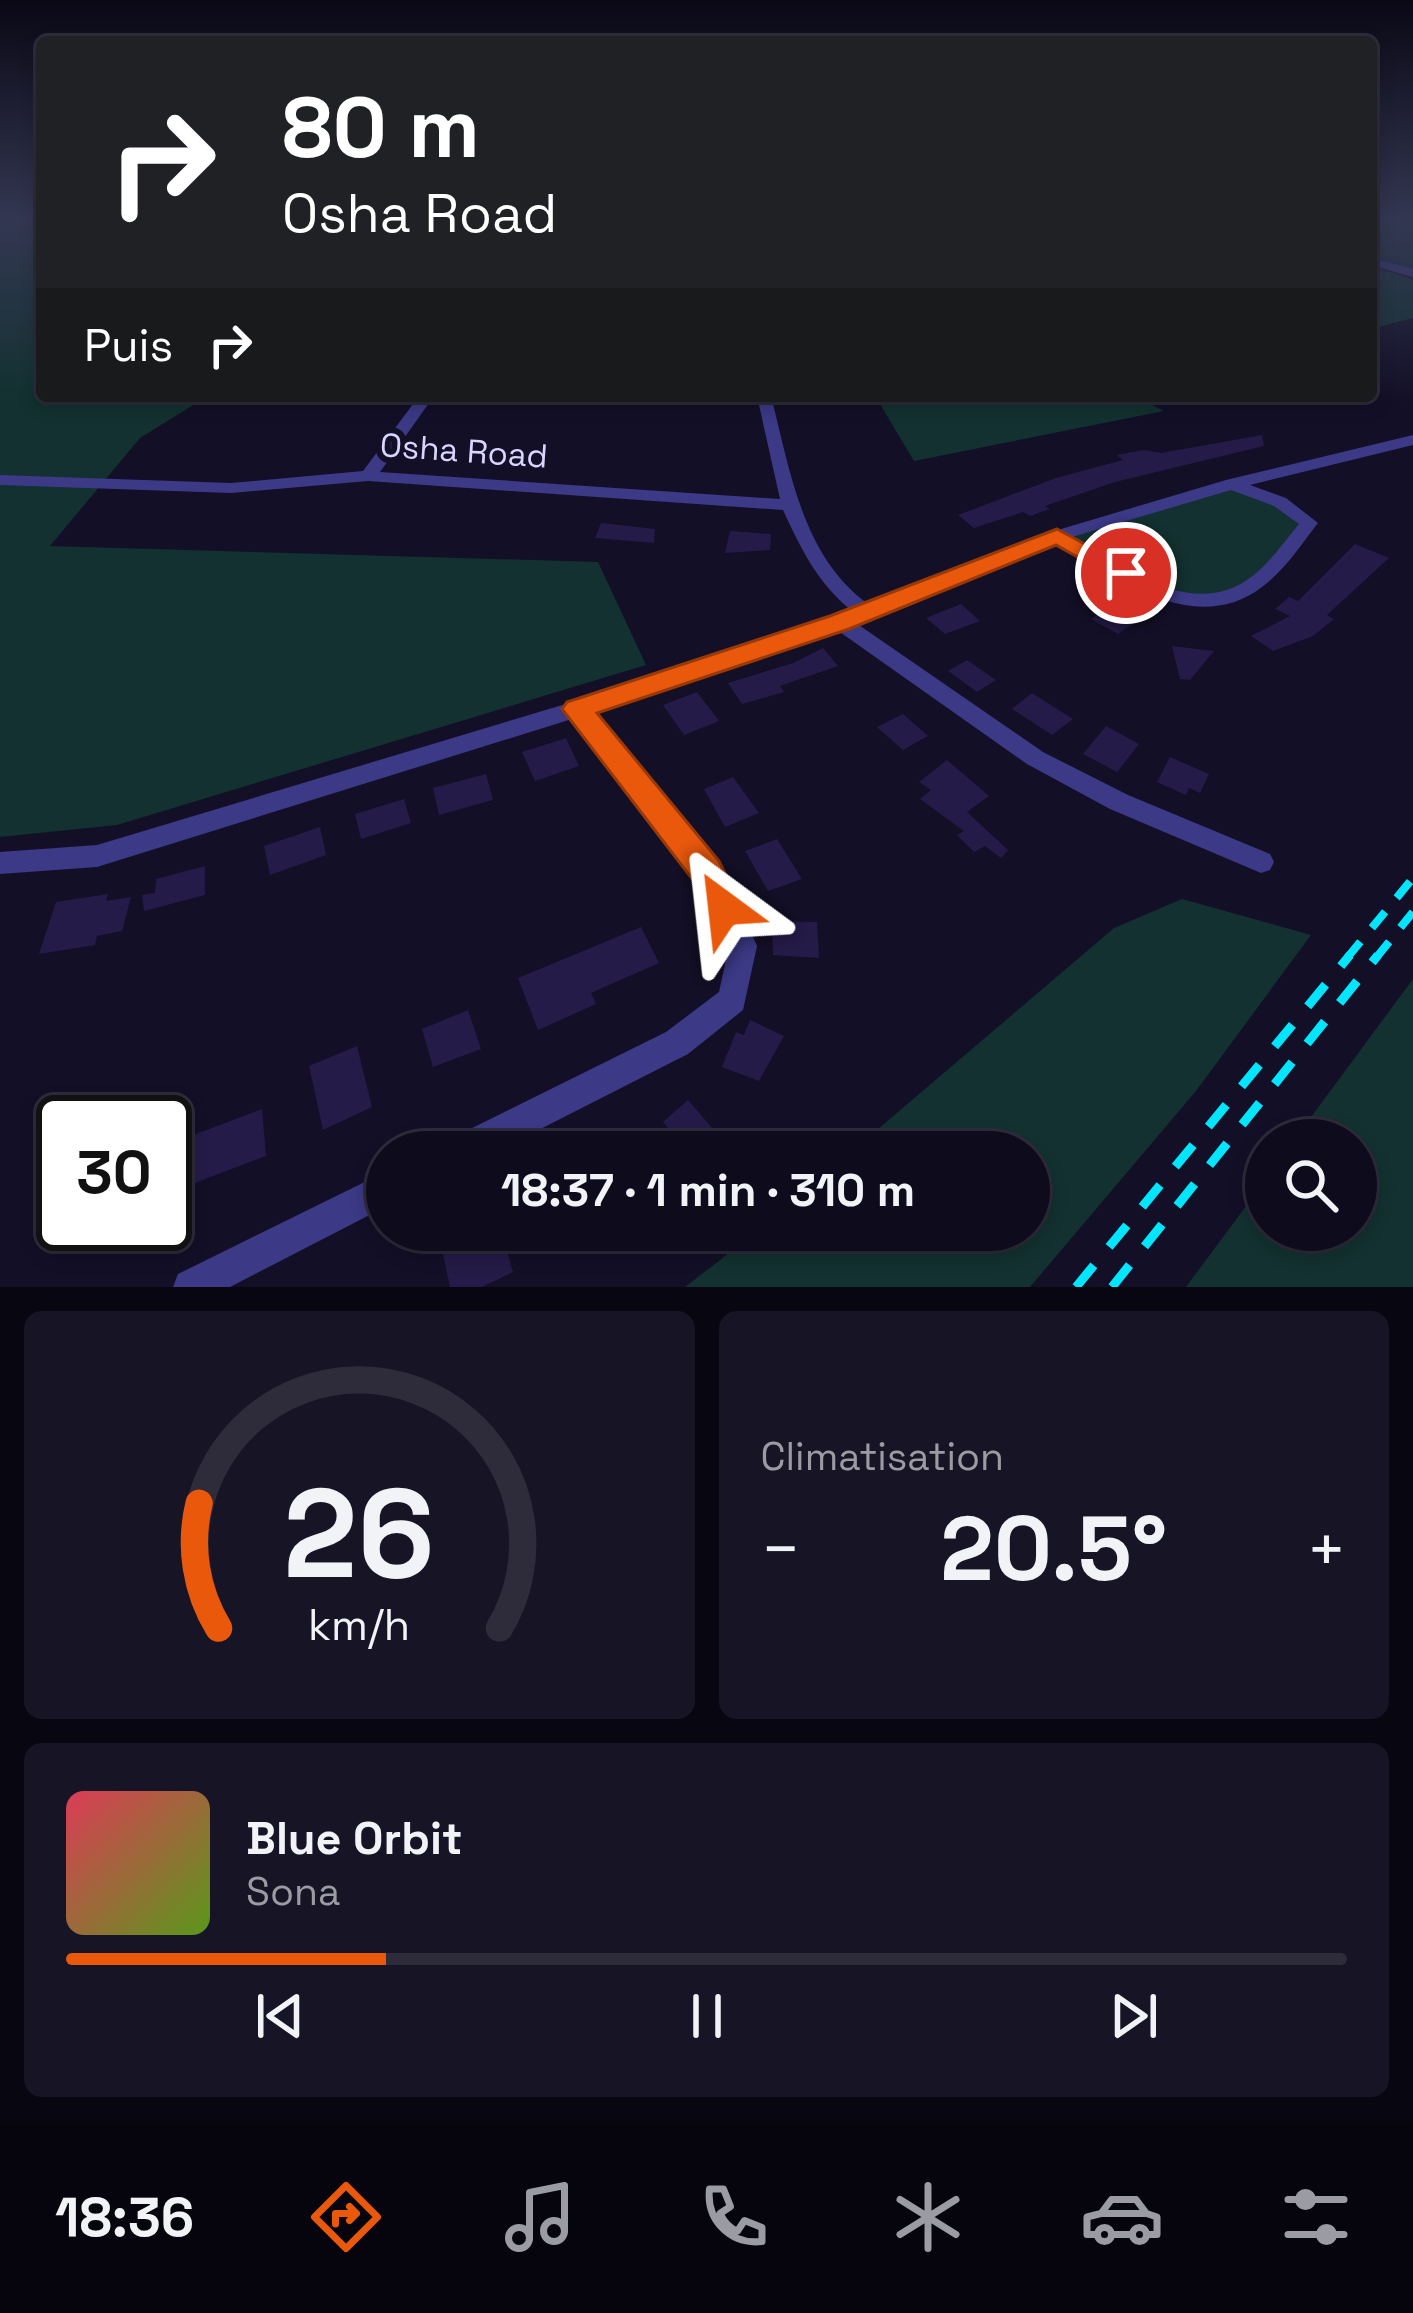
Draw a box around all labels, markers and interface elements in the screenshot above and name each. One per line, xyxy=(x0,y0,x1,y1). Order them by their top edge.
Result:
text: 80 m xyxy=(282,74,480,182)
icon: right xyxy=(84,84,240,240)
text: Osha Road xyxy=(282,179,557,248)
icon: right xyxy=(197,312,263,378)
text: Puis xyxy=(84,317,173,374)
street label: Osha Road xyxy=(379,424,549,478)
pin xyxy=(1075,522,1177,624)
icon: arrive xyxy=(1093,540,1159,606)
position arrow xyxy=(661,845,787,971)
speed limit sign: 30 xyxy=(36,1095,192,1251)
map controls xyxy=(1245,1119,1377,1251)
button: search xyxy=(1245,1119,1377,1251)
text: 18:37 · 1 min · 310 m xyxy=(501,1162,915,1219)
text: Climatisation xyxy=(761,1432,1004,1481)
text: 26 xyxy=(284,1454,435,1613)
text: 20.5° xyxy=(940,1491,1167,1606)
text: − xyxy=(761,1507,801,1591)
text: + xyxy=(1306,1507,1347,1591)
text: km/h xyxy=(308,1598,410,1653)
text: Blue Orbit xyxy=(246,1810,462,1867)
text: Sona xyxy=(246,1867,340,1916)
icon: previous xyxy=(247,1983,313,2049)
icon: pause xyxy=(674,1983,740,2049)
icon: next xyxy=(1101,1983,1167,2049)
icon: directions xyxy=(304,2175,388,2259)
icon: music xyxy=(498,2175,582,2259)
icon: phone xyxy=(692,2175,776,2259)
icon: climate xyxy=(886,2175,970,2259)
icon: car xyxy=(1080,2175,1164,2259)
icon: filters xyxy=(1274,2175,1358,2259)
text: 18:36 xyxy=(55,2183,194,2252)

